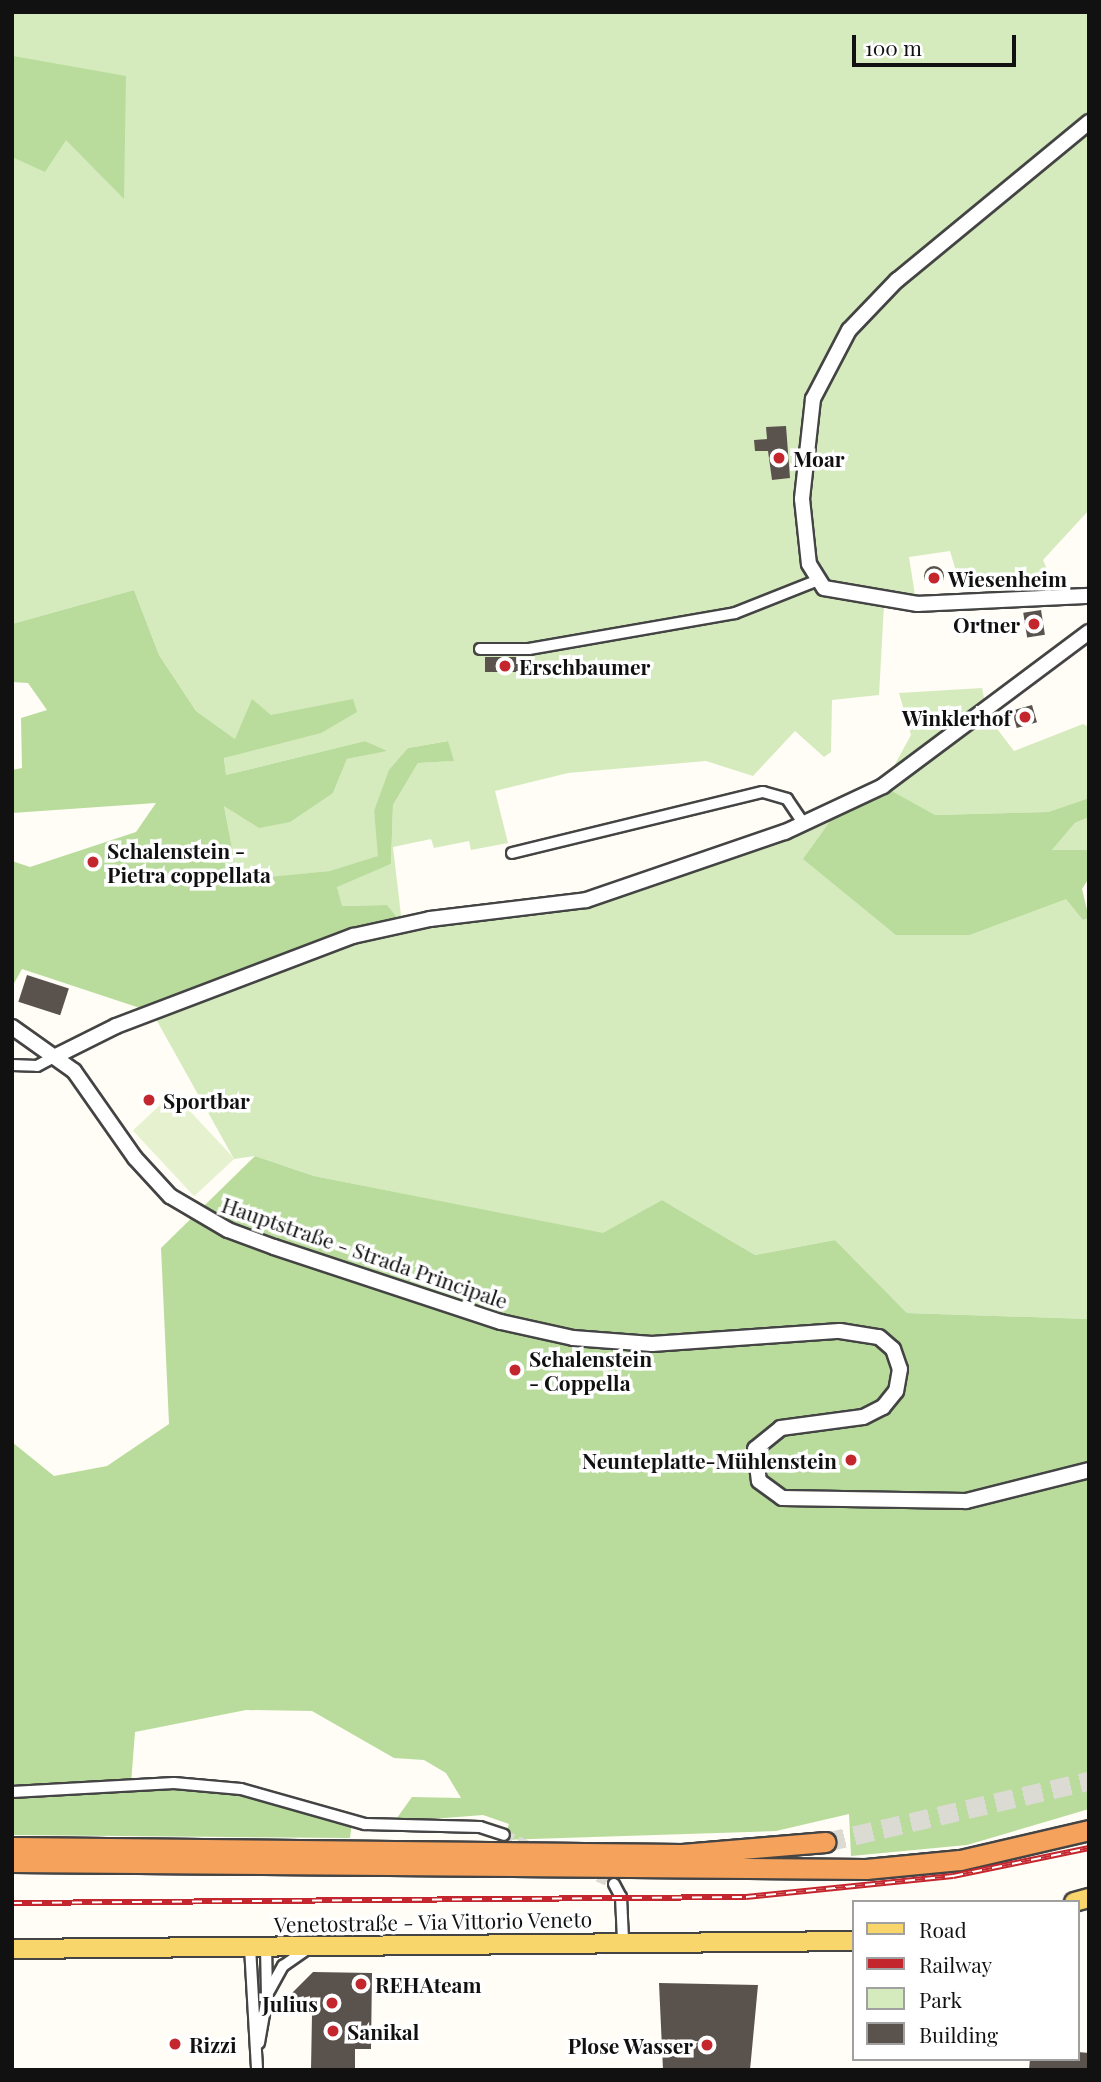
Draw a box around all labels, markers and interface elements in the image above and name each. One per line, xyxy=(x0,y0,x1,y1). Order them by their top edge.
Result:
scale bar xyxy=(856,21,1020,65)
text: 100 m xyxy=(865,33,922,61)
place label: Moar xyxy=(793,445,845,471)
marker: Moar xyxy=(771,450,787,466)
place label: Wiesenheim xyxy=(948,565,1067,591)
marker: Wiesenheim xyxy=(926,570,942,586)
place label: Ortner xyxy=(953,611,1020,637)
marker: Ortner xyxy=(1026,616,1042,632)
place label: Erschbaumer xyxy=(519,653,650,679)
marker: Erschbaumer xyxy=(497,658,513,674)
place label: Winklerhof xyxy=(902,704,1011,730)
marker: Winklerhof xyxy=(1017,709,1033,725)
place label: Schalenstein - Pietra coppellata xyxy=(107,837,271,887)
marker: Schalenstein - Pietra coppellata xyxy=(85,854,101,870)
place label: Sportbar xyxy=(163,1087,250,1113)
marker: Sportbar xyxy=(141,1092,157,1108)
street label: Hauptstraße - Strada Principale xyxy=(219,1191,511,1313)
place label: Schalenstein - Coppella xyxy=(529,1345,652,1395)
marker: Schalenstein - Coppella xyxy=(507,1362,523,1378)
place label: Neunteplatte-Mühlenstein xyxy=(582,1447,837,1473)
marker: Neunteplatte-Mühlenstein xyxy=(843,1452,859,1468)
legend xyxy=(852,1900,1080,2061)
street label: Venetostraße - Via Vittorio Veneto xyxy=(272,1906,594,1936)
text: Road xyxy=(919,1915,967,1943)
text: Railway xyxy=(919,1950,992,1978)
place label: REHAteam xyxy=(375,1971,481,1997)
marker: REHAteam xyxy=(353,1976,369,1992)
text: Park xyxy=(919,1985,962,2013)
place label: Julius xyxy=(262,1990,318,2016)
marker: Julius xyxy=(324,1995,340,2011)
place label: Sanikal xyxy=(347,2018,419,2044)
text: Building xyxy=(919,2020,998,2048)
marker: Sanikal xyxy=(325,2023,341,2039)
place label: Rizzi xyxy=(189,2031,237,2057)
place label: Plose Wasser xyxy=(567,2032,693,2058)
marker: Rizzi xyxy=(167,2036,183,2052)
marker: Plose Wasser xyxy=(699,2037,715,2053)

